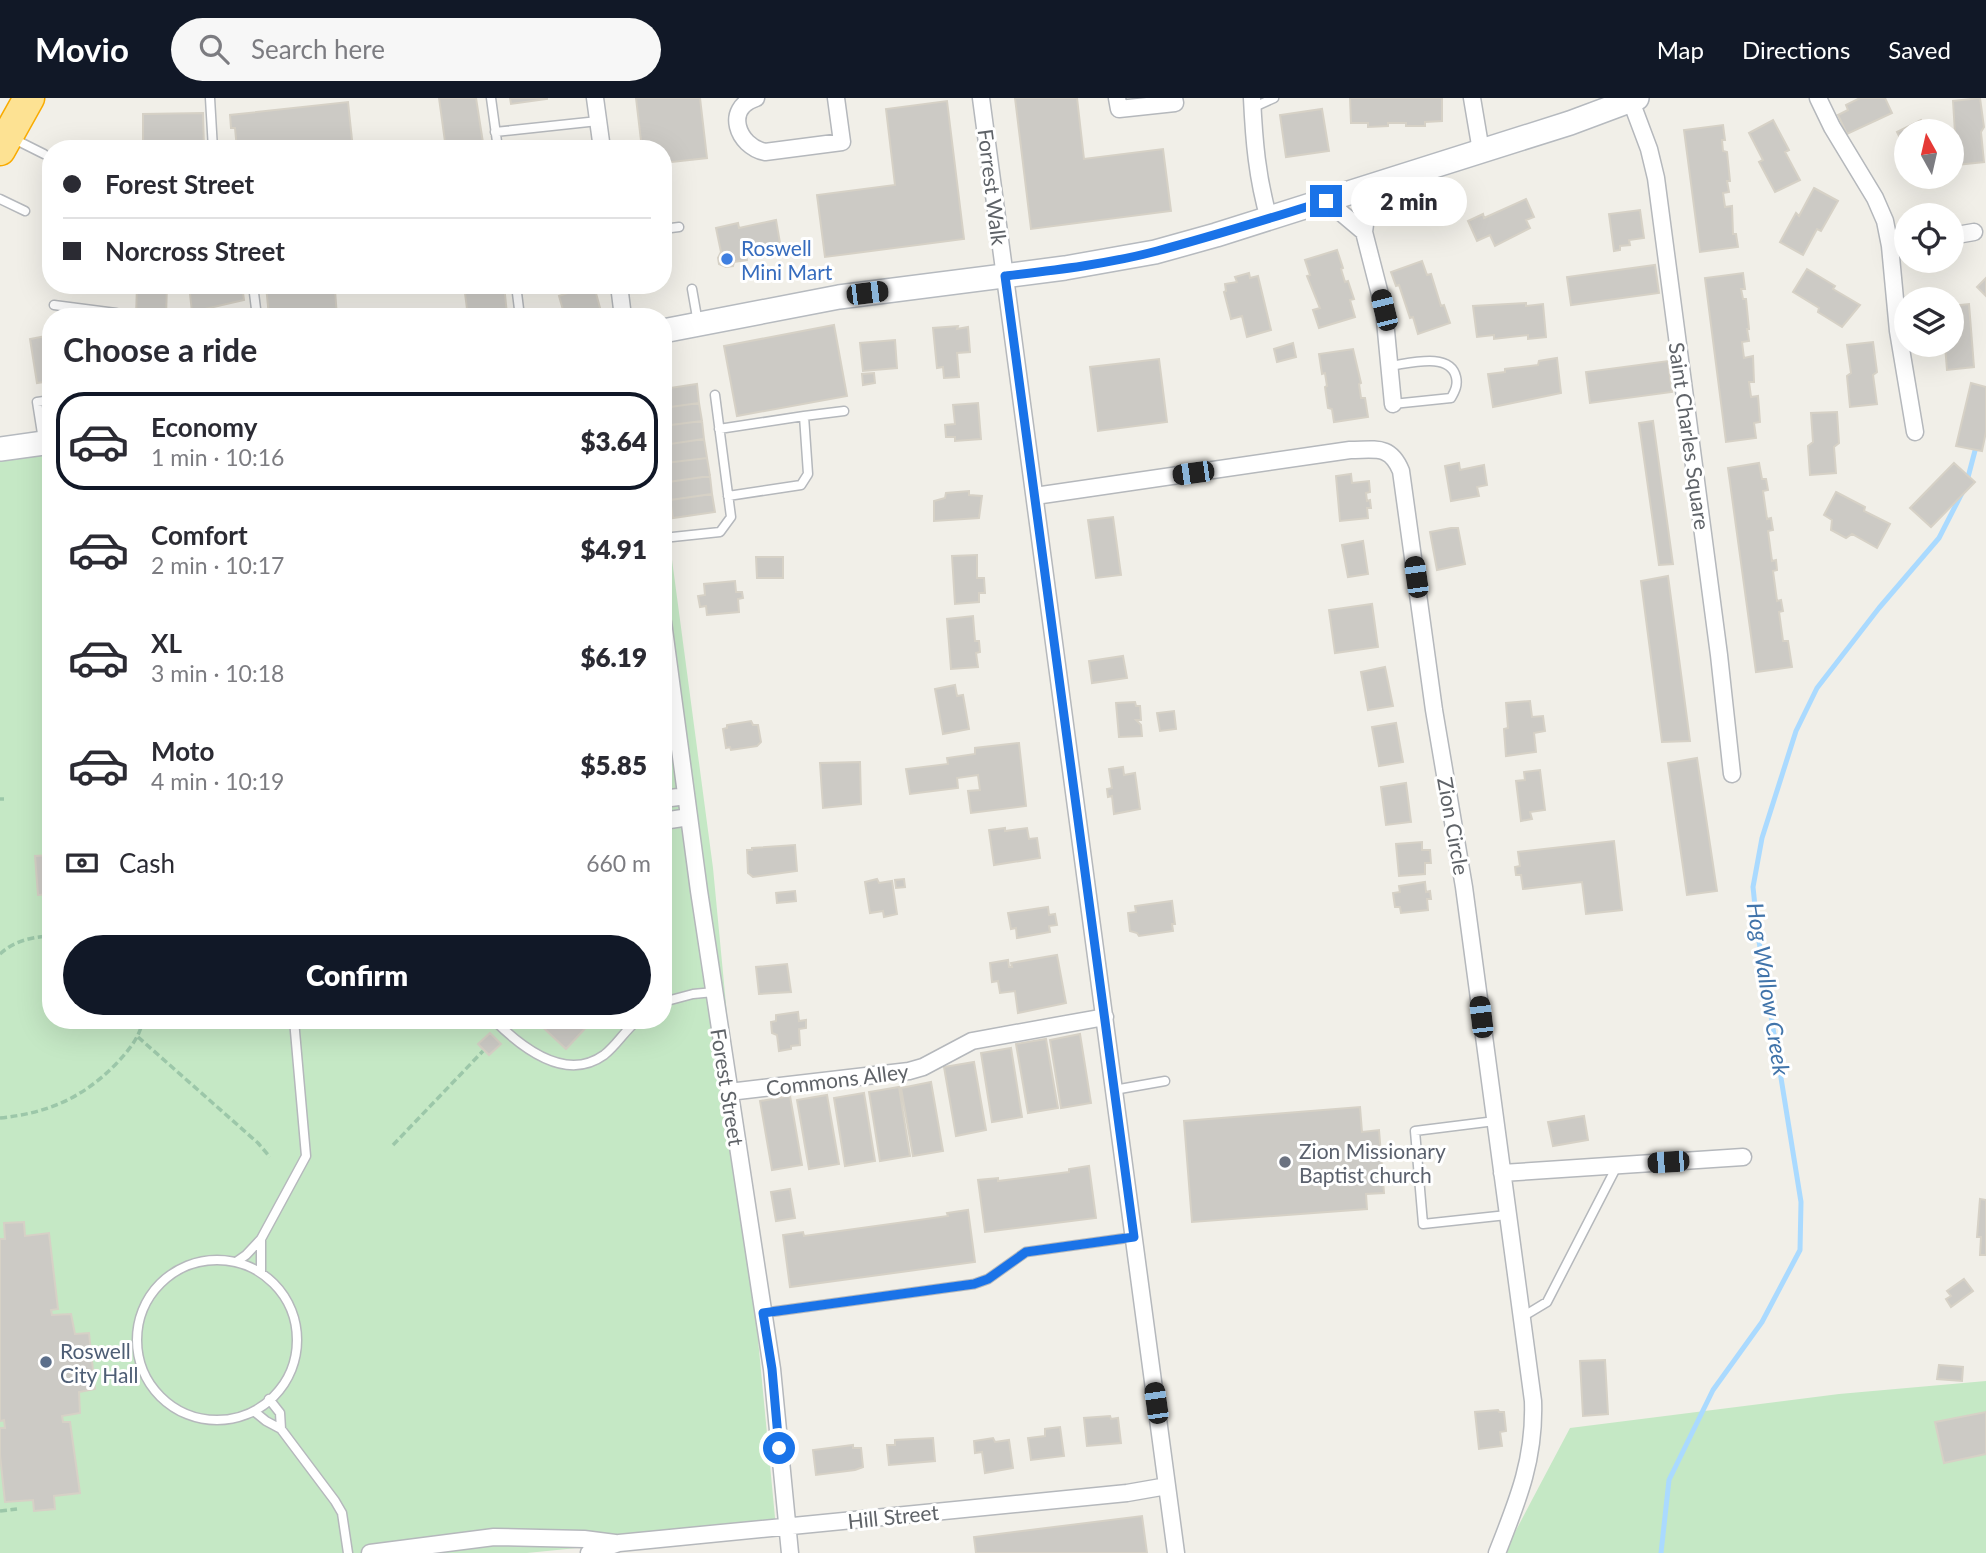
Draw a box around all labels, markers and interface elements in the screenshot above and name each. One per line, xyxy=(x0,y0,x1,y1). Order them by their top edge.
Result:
search box xyxy=(171,18,661,81)
text: Movio xyxy=(35,29,129,69)
icon: search xyxy=(195,30,233,68)
text: Search here xyxy=(251,33,385,65)
text: Map xyxy=(1657,35,1704,64)
text: Directions xyxy=(1742,35,1850,64)
text: Saved xyxy=(1888,35,1951,64)
north arrow xyxy=(1894,119,1964,189)
map controls xyxy=(1894,119,1964,357)
street label: Forrest Walk xyxy=(973,127,1013,247)
text: Forest Street xyxy=(105,168,254,200)
callout: 2 min xyxy=(1350,176,1466,226)
route end xyxy=(1310,185,1342,217)
text: 2 min xyxy=(1380,187,1438,215)
button: locate xyxy=(1894,203,1964,273)
text: Norcross Street xyxy=(105,235,285,267)
place label: Roswell Mini Mart xyxy=(741,235,833,284)
marker: Roswell Mini Mart xyxy=(719,251,735,267)
car xyxy=(845,280,890,306)
car xyxy=(1369,287,1400,333)
button: layers xyxy=(1894,287,1964,357)
text: Choose a ride xyxy=(63,330,257,369)
street label: Saint Charles Square xyxy=(1664,341,1716,531)
icon: car xyxy=(67,410,130,473)
text: Economy xyxy=(151,411,257,443)
text: $3.64 xyxy=(580,425,647,457)
text: 1 min · 10:16 xyxy=(151,443,284,471)
car xyxy=(1171,460,1216,486)
icon: car xyxy=(67,518,130,581)
text: Comfort xyxy=(151,519,248,551)
text: $4.91 xyxy=(580,533,647,565)
text: 2 min · 10:17 xyxy=(151,551,284,579)
car xyxy=(1403,555,1430,599)
icon: car xyxy=(67,626,130,689)
text: XL xyxy=(151,627,182,659)
text: $6.19 xyxy=(580,641,647,673)
text: 3 min · 10:18 xyxy=(151,659,284,687)
icon: car xyxy=(67,734,130,797)
text: Moto xyxy=(151,735,214,767)
text: $5.85 xyxy=(580,749,647,781)
text: 4 min · 10:19 xyxy=(151,767,284,795)
street label: Zion Circle xyxy=(1433,775,1475,877)
icon: cash xyxy=(63,844,101,882)
text: Cash xyxy=(119,847,175,879)
text: 660 m xyxy=(586,849,651,877)
water label: Hog Wallow Creek xyxy=(1741,900,1797,1079)
button: Confirm xyxy=(63,935,651,1015)
car xyxy=(1469,995,1494,1039)
street label: Forest Street xyxy=(706,1027,750,1148)
street label: Commons Alley xyxy=(764,1058,910,1100)
place label: Zion Missionary Baptist church xyxy=(1299,1138,1446,1187)
car xyxy=(1647,1150,1690,1174)
marker: Zion Missionary Baptist church xyxy=(1277,1154,1293,1170)
place label: Roswell City Hall xyxy=(60,1338,138,1387)
marker: Roswell City Hall xyxy=(38,1354,54,1370)
car xyxy=(1143,1381,1170,1425)
route start xyxy=(763,1432,795,1464)
street label: Hill Street xyxy=(846,1499,940,1533)

